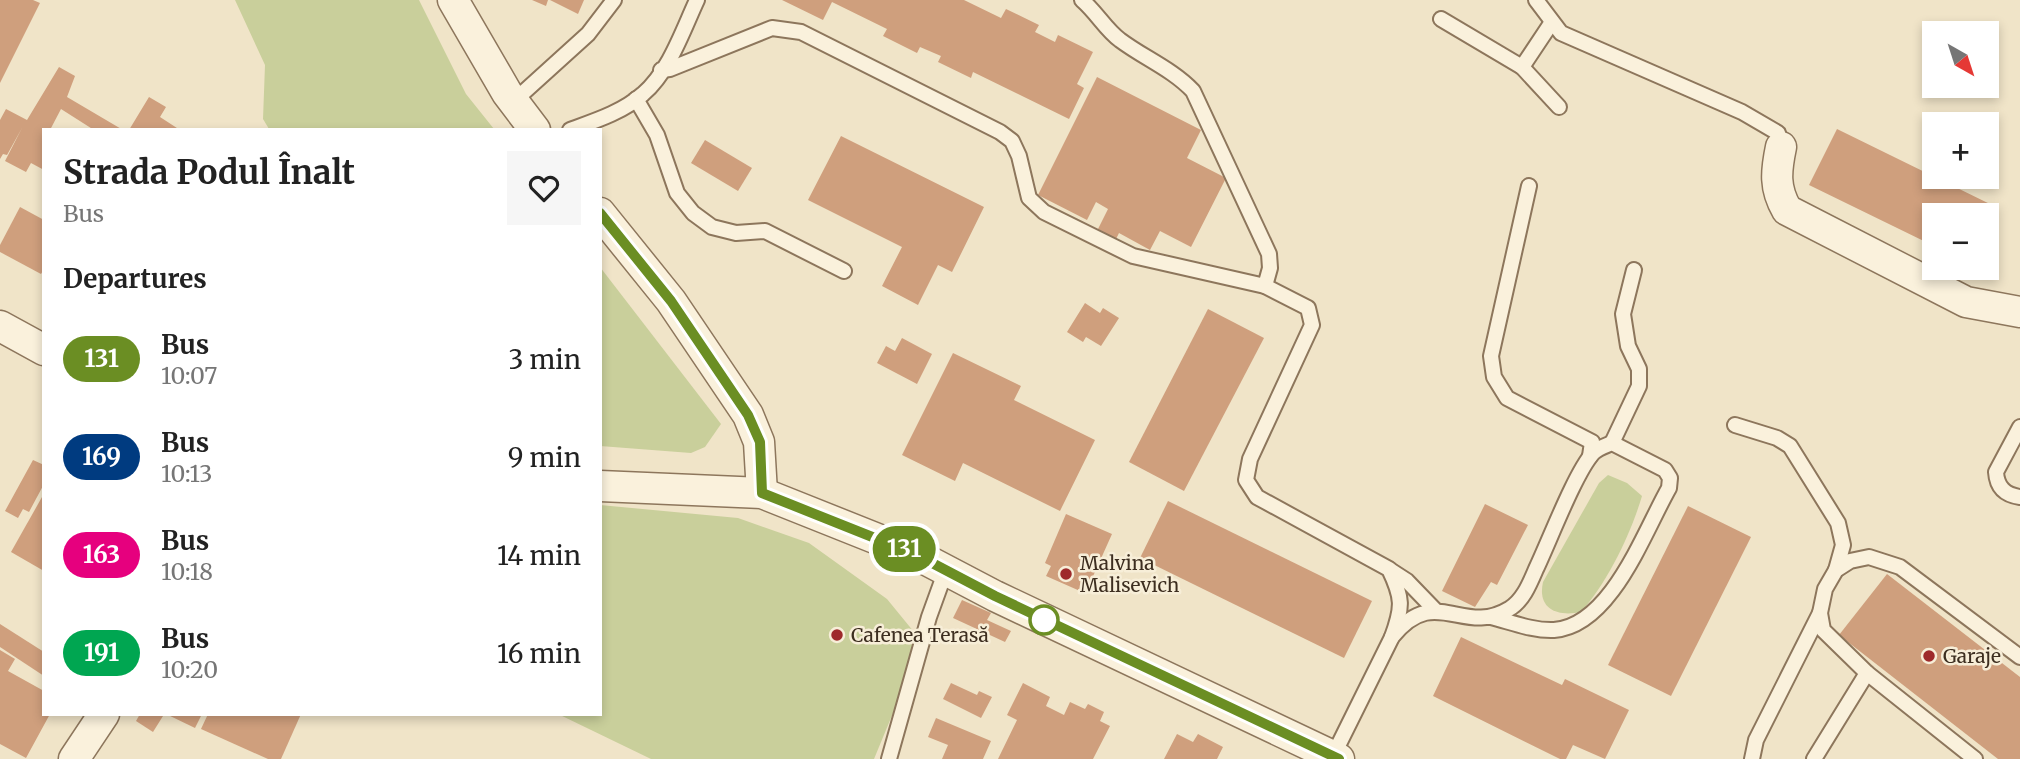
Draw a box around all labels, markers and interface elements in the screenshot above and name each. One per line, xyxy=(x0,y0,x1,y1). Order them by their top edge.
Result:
north arrow xyxy=(1922,21,1998,98)
map controls xyxy=(1922,21,1999,280)
button: + xyxy=(1922,112,1999,189)
button: heart xyxy=(507,151,581,225)
text: Strada Podul Înalt xyxy=(63,152,355,193)
text: Bus xyxy=(63,199,104,228)
button: − xyxy=(1922,203,1999,280)
text: Departures xyxy=(63,262,207,295)
text: Bus xyxy=(161,328,209,361)
text: 131 xyxy=(84,343,119,374)
text: 3 min xyxy=(509,343,581,376)
text: 10:07 xyxy=(161,361,217,390)
text: Bus xyxy=(161,426,209,459)
text: 169 xyxy=(82,441,121,472)
text: 9 min xyxy=(508,441,581,474)
text: 10:13 xyxy=(161,459,212,488)
text: Bus xyxy=(161,524,209,557)
line badge: 131 xyxy=(864,526,944,572)
text: 131 xyxy=(887,533,921,564)
text: 163 xyxy=(83,539,120,570)
text: 14 min xyxy=(497,539,581,572)
place label: Malvina Malisevich xyxy=(1080,551,1180,597)
text: 10:18 xyxy=(161,557,213,586)
marker: Malvina Malisevich xyxy=(1058,566,1074,582)
unlabelled marker xyxy=(1029,605,1059,635)
text: Bus xyxy=(161,622,209,655)
place label: Cafenea Terasă xyxy=(851,623,989,647)
marker: Cafenea Terasă xyxy=(829,627,845,643)
text: 191 xyxy=(84,637,119,668)
text: 16 min xyxy=(497,637,581,670)
place label: Garaje xyxy=(1943,644,2001,668)
marker: Garaje xyxy=(1921,648,1937,664)
text: 10:20 xyxy=(161,655,218,684)

